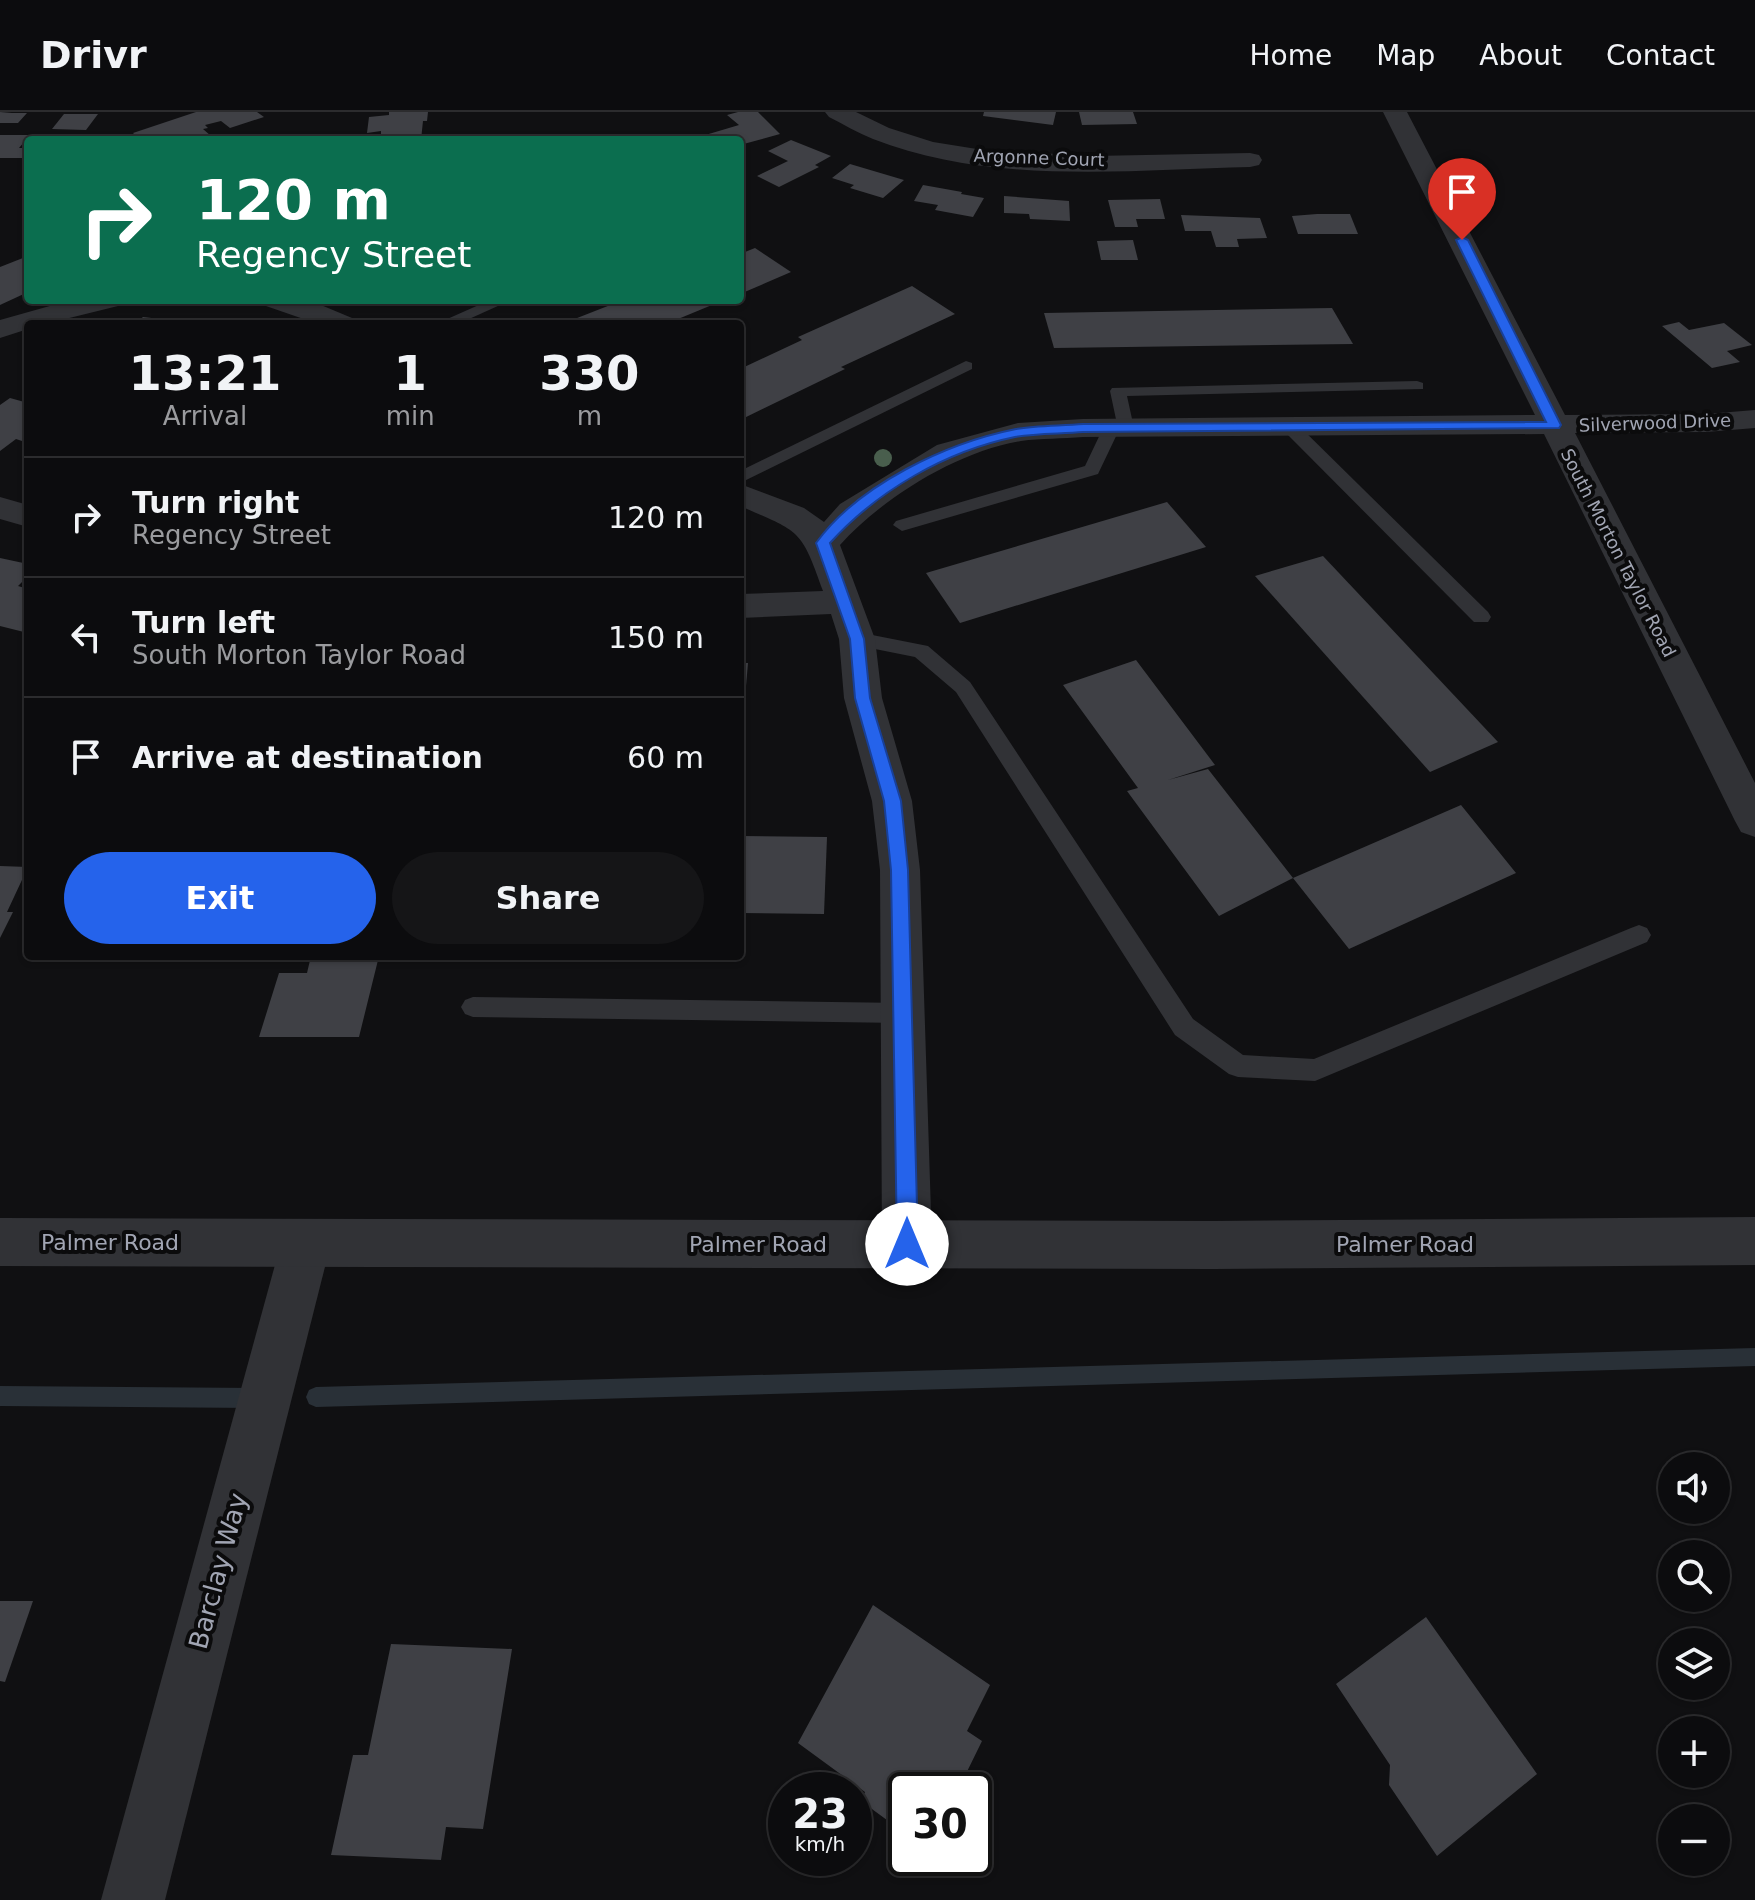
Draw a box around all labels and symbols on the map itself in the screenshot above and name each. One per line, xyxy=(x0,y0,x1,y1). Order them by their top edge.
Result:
street label: Argonne Court xyxy=(973,145,1105,170)
pin xyxy=(1428,158,1496,240)
street label: Silverwood Drive xyxy=(1578,409,1732,436)
street label: South Morton Taylor Road xyxy=(1557,445,1680,661)
position arrow xyxy=(865,1202,949,1286)
street label: Palmer Road xyxy=(41,1230,179,1255)
street label: Palmer Road xyxy=(689,1232,827,1257)
street label: Palmer Road xyxy=(1336,1232,1474,1257)
street label: Barclay Way xyxy=(183,1490,253,1652)
speed limit sign: 30 xyxy=(888,1772,992,1876)

